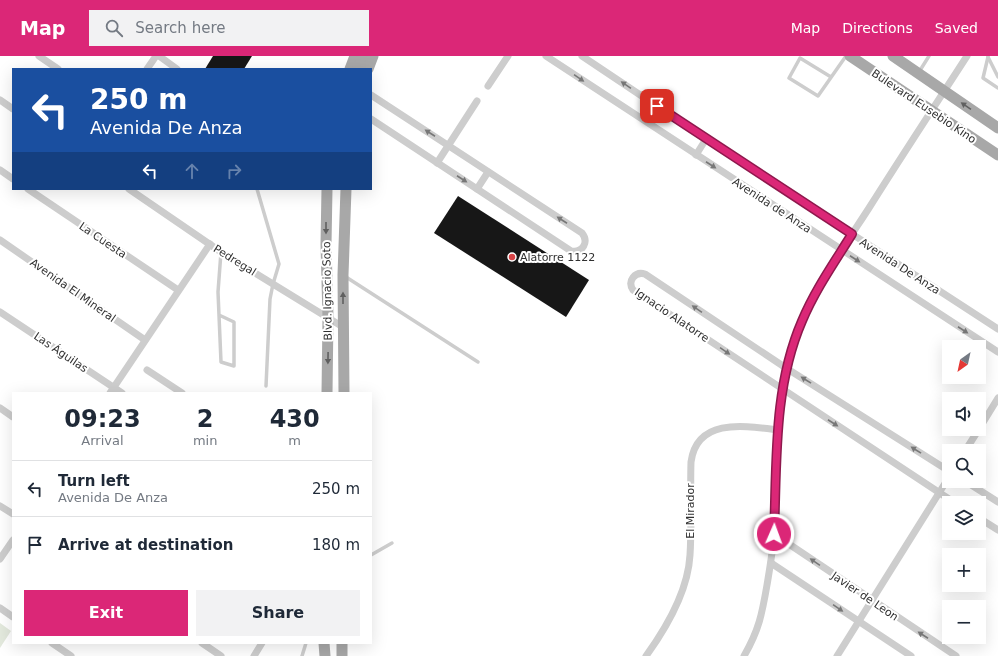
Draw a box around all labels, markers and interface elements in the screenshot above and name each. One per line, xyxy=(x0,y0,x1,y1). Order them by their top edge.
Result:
search box xyxy=(89,10,369,46)
text: Map xyxy=(20,17,65,39)
icon: search xyxy=(103,17,125,39)
text: Search here xyxy=(135,19,225,37)
text: Map xyxy=(791,20,820,36)
text: Directions xyxy=(842,20,913,36)
text: Saved xyxy=(935,20,978,36)
street label: Bulevard Eusebio Kino xyxy=(869,67,979,146)
one-way arrow xyxy=(573,74,585,81)
one-way arrow xyxy=(620,82,632,89)
text: 250 m xyxy=(90,83,187,116)
icon: left xyxy=(24,84,76,136)
pin xyxy=(640,89,674,123)
icon: arrive xyxy=(646,95,668,117)
one-way arrow xyxy=(961,102,971,110)
text: Avenida De Anza xyxy=(90,117,242,138)
one-way arrow xyxy=(424,130,436,137)
icon: left xyxy=(139,160,161,182)
icon: ahead xyxy=(181,160,203,182)
icon: right xyxy=(223,160,245,182)
one-way arrow xyxy=(705,161,716,169)
one-way arrow xyxy=(457,175,467,183)
street label: Avenida de Anza xyxy=(730,175,814,236)
one-way arrow xyxy=(557,216,567,224)
street label: La Cuesta xyxy=(76,220,129,261)
one-way arrow xyxy=(323,222,329,235)
street label: Avenida De Anza xyxy=(857,236,942,297)
street label: Blvd. Ignacio Soto xyxy=(320,241,335,341)
street label: Pedregal xyxy=(211,242,258,279)
place label: Alatorre 1122 xyxy=(520,251,595,264)
marker: Alatorre 1122 xyxy=(507,252,517,262)
one-way arrow xyxy=(849,255,860,263)
street label: Avenida El Mineral xyxy=(27,256,118,325)
street label: Ignacio Alatorre xyxy=(632,286,712,345)
one-way arrow xyxy=(340,291,346,304)
one-way arrow xyxy=(692,305,703,313)
one-way arrow xyxy=(958,326,969,334)
street label: Las Águilas xyxy=(31,330,90,375)
north arrow xyxy=(942,340,986,384)
map controls xyxy=(942,340,986,644)
one-way arrow xyxy=(720,347,730,355)
one-way arrow xyxy=(325,352,331,365)
one-way arrow xyxy=(800,377,812,384)
button: sound xyxy=(942,392,986,436)
text: 09:23 xyxy=(64,405,141,433)
text: 2 xyxy=(197,405,213,433)
text: 430 xyxy=(270,405,320,433)
one-way arrow xyxy=(828,419,838,427)
text: Arrival xyxy=(81,433,124,448)
text: min xyxy=(193,433,217,448)
text: m xyxy=(288,433,301,448)
button: search xyxy=(942,444,986,488)
one-way arrow xyxy=(911,446,921,454)
text: Turn left xyxy=(58,472,130,490)
icon: left xyxy=(24,478,46,500)
text: 250 m xyxy=(312,480,360,498)
street label: El Mirador xyxy=(684,483,697,539)
text: Avenida De Anza xyxy=(58,490,168,505)
button: layers xyxy=(942,496,986,540)
position arrow xyxy=(753,513,795,555)
icon: arrive xyxy=(24,534,46,556)
text: Arrive at destination xyxy=(58,536,233,554)
text: 180 m xyxy=(312,536,360,554)
button: + xyxy=(942,548,986,592)
one-way arrow xyxy=(810,558,821,566)
street label: Javier de Leon xyxy=(828,569,901,624)
button: Exit xyxy=(24,590,188,636)
button: Share xyxy=(196,590,360,636)
button: − xyxy=(942,600,986,644)
one-way arrow xyxy=(833,604,843,612)
one-way arrow xyxy=(918,631,929,638)

